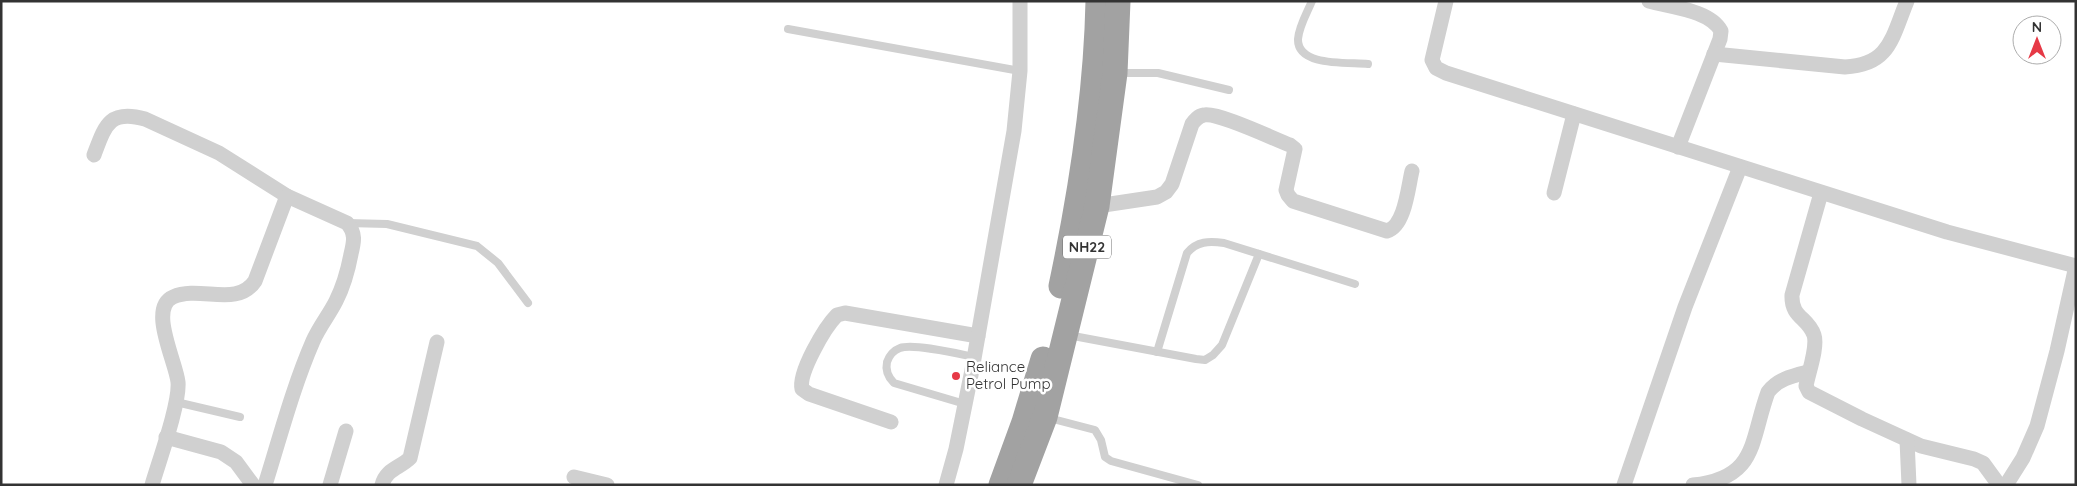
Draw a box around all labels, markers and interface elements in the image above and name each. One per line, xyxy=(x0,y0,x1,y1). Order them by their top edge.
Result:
north arrow xyxy=(2012,15,2062,65)
text: N xyxy=(2032,18,2042,36)
road number: NH22 xyxy=(1063,236,1111,258)
place label: Reliance Petrol Pump xyxy=(966,357,1051,393)
marker: Reliance Petrol Pump xyxy=(950,370,962,382)

